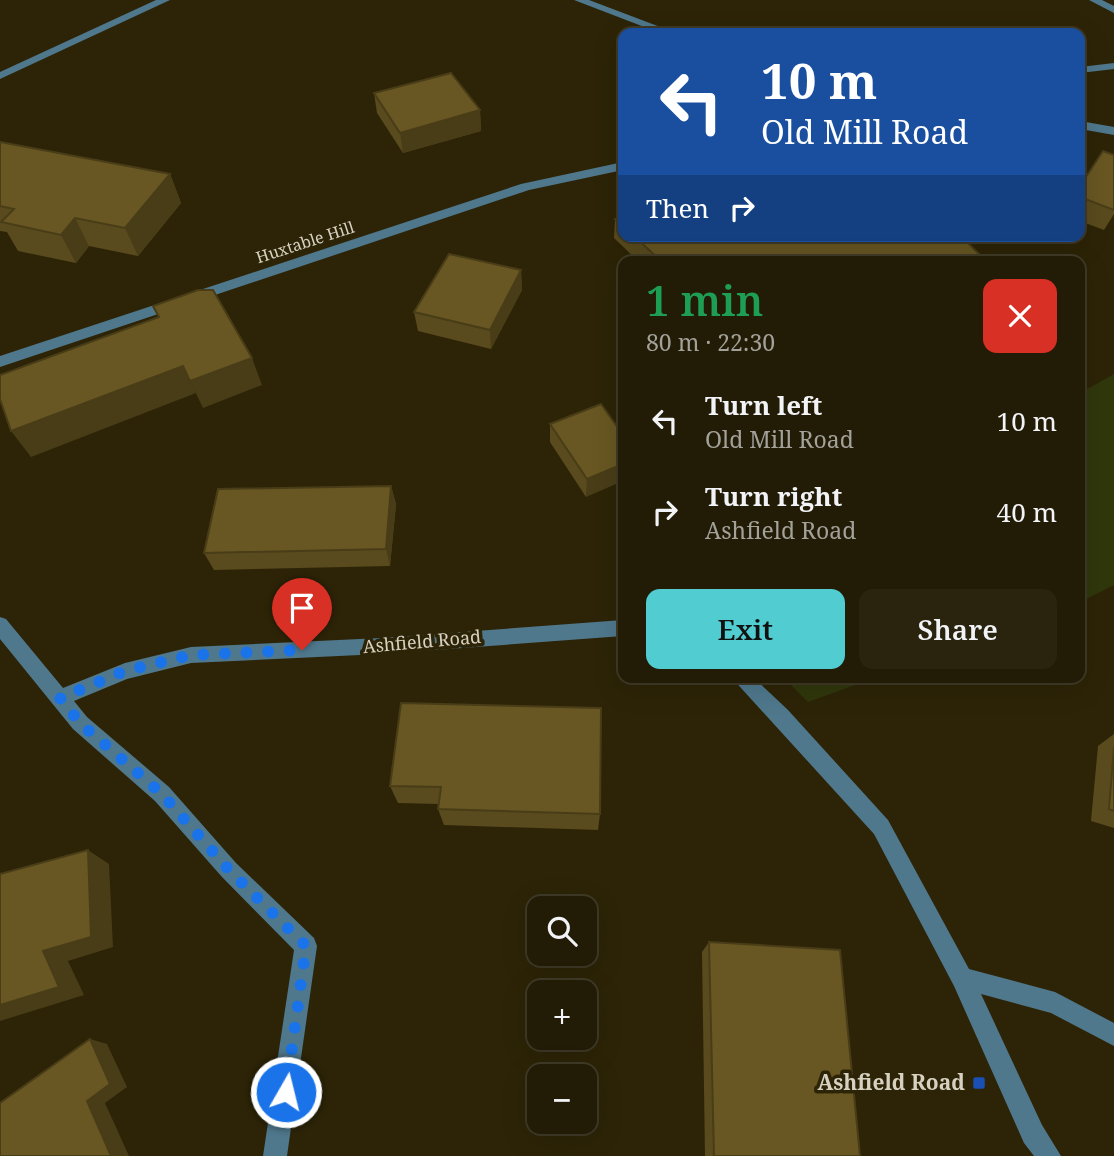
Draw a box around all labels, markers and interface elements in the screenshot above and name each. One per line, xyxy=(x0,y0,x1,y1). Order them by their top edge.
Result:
text: 10 m xyxy=(761,47,877,113)
icon: left xyxy=(646,56,737,147)
text: Old Mill Road xyxy=(761,110,968,153)
icon: right xyxy=(723,189,761,227)
text: Then xyxy=(646,190,709,226)
street label: Huxtable Hill xyxy=(253,216,357,268)
text: 1 min xyxy=(646,271,763,328)
button: close xyxy=(983,279,1057,353)
text: 80 m · 22:30 xyxy=(646,326,775,358)
text: Turn left xyxy=(705,387,822,423)
icon: left xyxy=(646,402,684,440)
text: 10 m xyxy=(997,403,1057,439)
text: Old Mill Road xyxy=(705,423,854,455)
text: Turn right xyxy=(705,478,842,514)
icon: right xyxy=(646,493,684,531)
text: 40 m xyxy=(997,494,1057,530)
text: Ashfield Road xyxy=(705,514,856,546)
pin xyxy=(272,578,332,650)
icon: arrive xyxy=(283,589,321,627)
button: Exit xyxy=(646,589,845,669)
button: Share xyxy=(859,589,1057,669)
street label: Ashfield Road xyxy=(362,624,482,658)
map controls xyxy=(527,896,597,1134)
button: search xyxy=(527,896,597,966)
button: + xyxy=(527,980,597,1050)
position arrow xyxy=(249,1055,323,1129)
button: − xyxy=(527,1064,597,1134)
place label: Ashfield Road xyxy=(817,1068,965,1096)
marker: Ashfield Road xyxy=(971,1075,987,1091)

